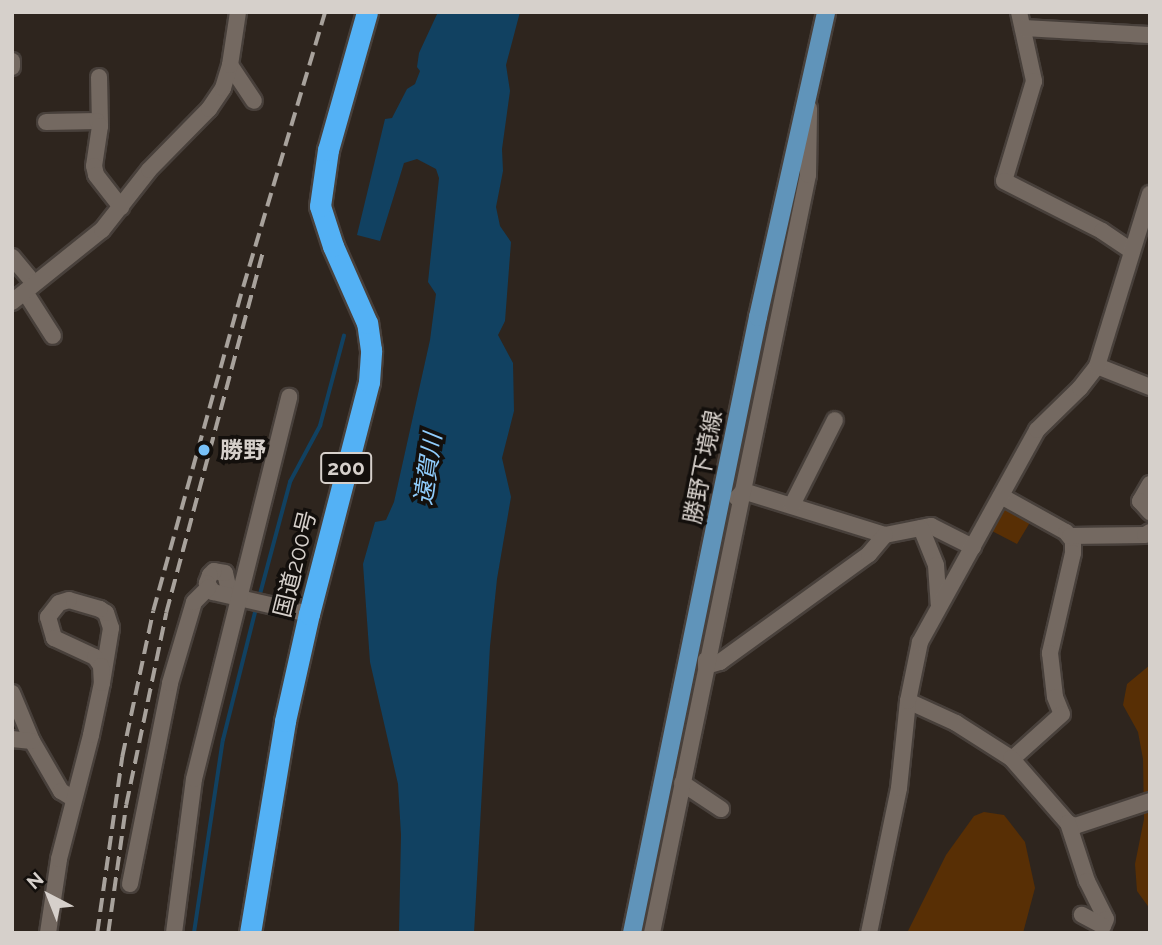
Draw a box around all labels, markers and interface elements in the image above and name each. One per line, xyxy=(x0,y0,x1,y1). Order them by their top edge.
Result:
street label: 勝野下境線 xyxy=(678,408,728,526)
water label: 遠賀川 xyxy=(409,431,447,507)
place label: 勝野 xyxy=(220,436,266,464)
marker: 勝野 xyxy=(194,440,214,460)
road number: 200 xyxy=(320,450,372,486)
street label: 国道200号 xyxy=(268,508,322,620)
north arrow xyxy=(14,861,84,931)
text: N xyxy=(22,867,48,893)

